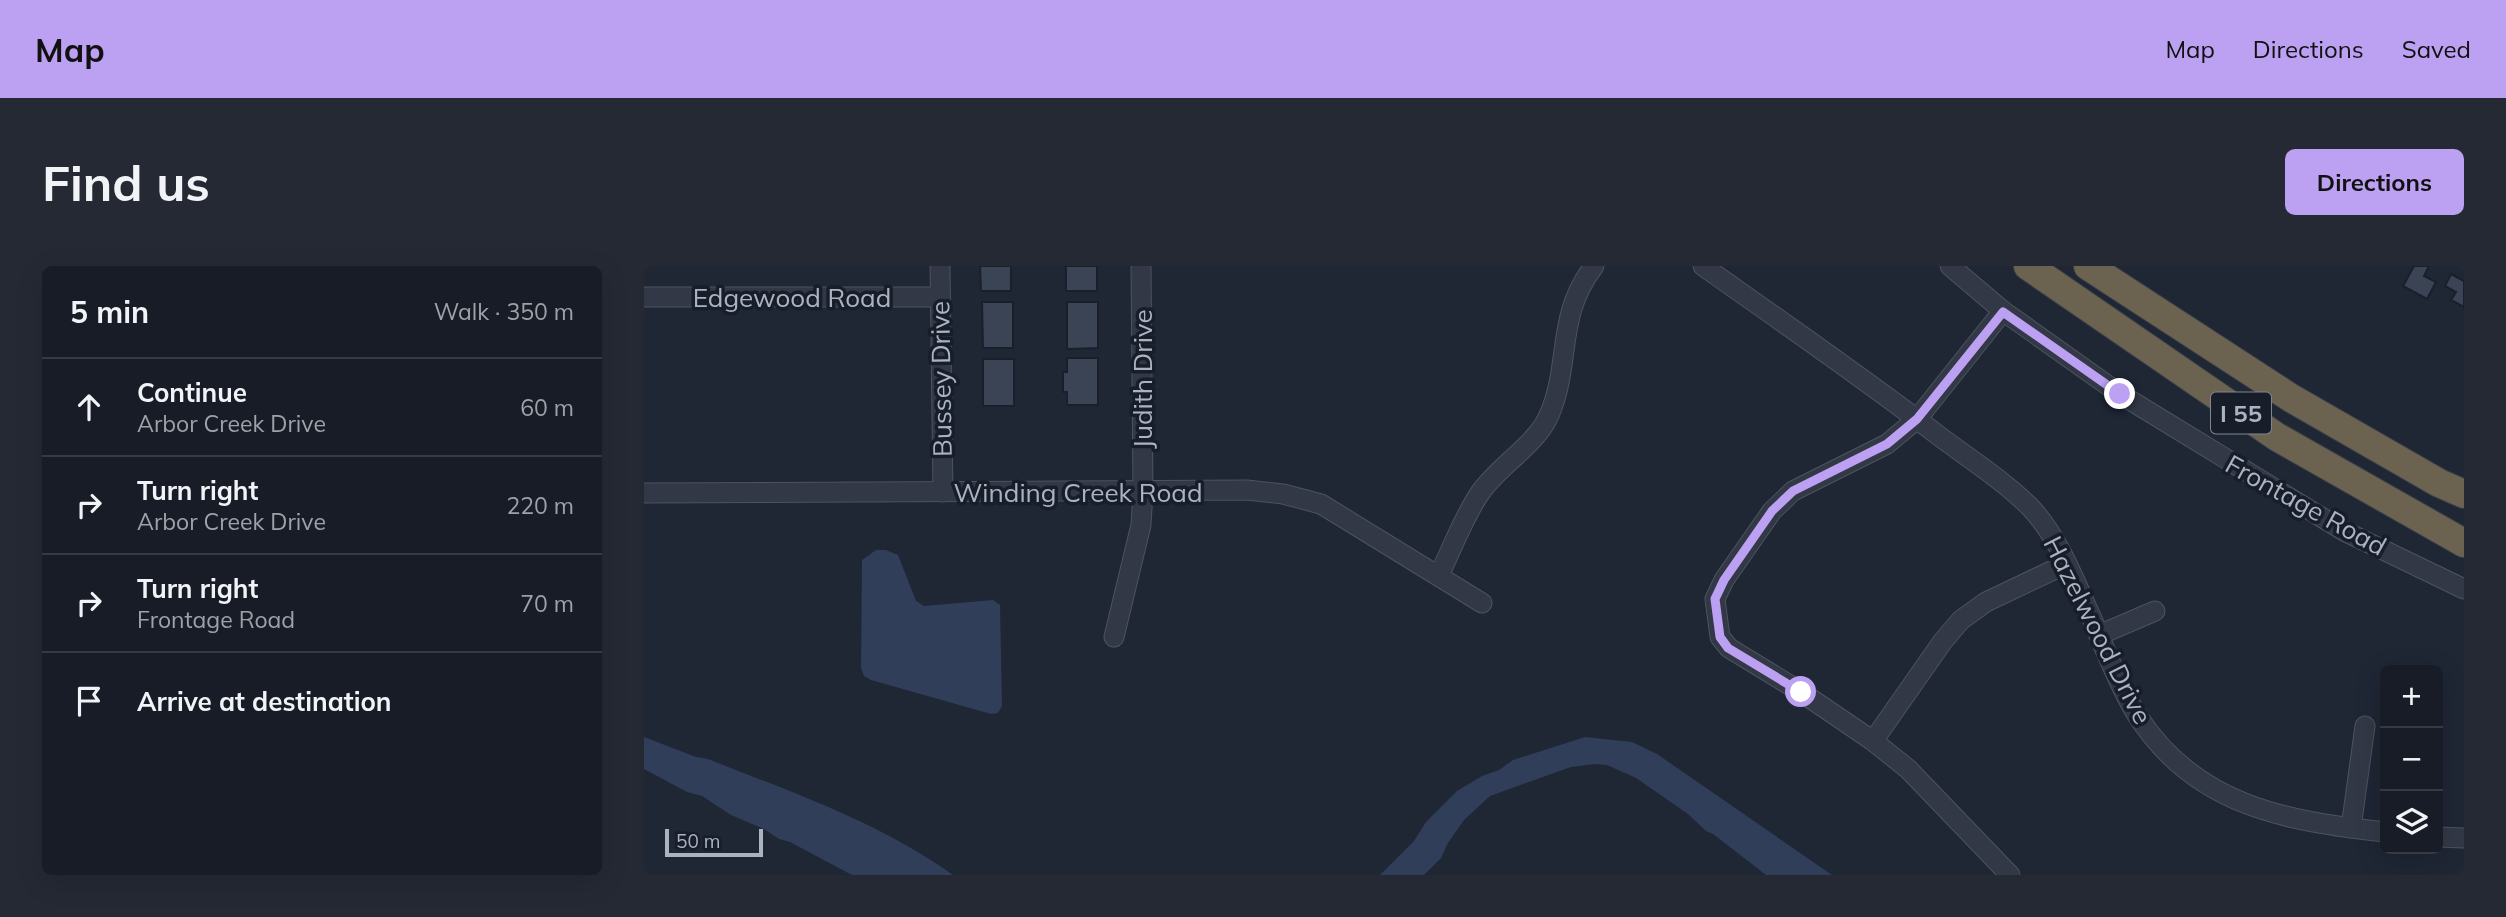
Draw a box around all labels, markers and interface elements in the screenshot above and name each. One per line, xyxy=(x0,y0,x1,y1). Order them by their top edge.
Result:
text: Map xyxy=(35,29,105,70)
text: Map xyxy=(2165,34,2215,64)
text: Directions xyxy=(2253,34,2364,64)
text: Saved xyxy=(2402,34,2471,64)
button: Directions xyxy=(2285,149,2464,215)
text: Find us xyxy=(42,152,210,213)
street label: Edgewood Road xyxy=(693,281,891,314)
text: 5 min xyxy=(70,293,149,331)
text: Walk · 350 m xyxy=(434,297,574,326)
street label: Bussey Drive xyxy=(923,301,959,457)
street label: Judith Drive xyxy=(1126,309,1159,449)
text: Continue xyxy=(137,376,247,409)
route end xyxy=(2104,378,2135,409)
icon: ahead xyxy=(70,388,108,426)
text: 60 m xyxy=(520,393,574,422)
road number: I 55 xyxy=(2211,393,2271,434)
text: Arbor Creek Drive xyxy=(137,409,326,438)
street label: Frontage Road xyxy=(2220,447,2392,563)
text: Turn right xyxy=(137,474,258,507)
street label: Winding Creek Road xyxy=(953,476,1203,509)
icon: right xyxy=(70,486,108,524)
text: 220 m xyxy=(506,491,574,520)
text: Arbor Creek Drive xyxy=(137,507,326,536)
street label: Hazelwood Drive xyxy=(2036,531,2160,729)
text: Turn right xyxy=(137,572,258,605)
icon: right xyxy=(70,584,108,622)
text: 70 m xyxy=(520,589,574,618)
text: Frontage Road xyxy=(137,605,295,634)
map controls xyxy=(2380,665,2443,854)
button: + xyxy=(2380,665,2443,728)
route start xyxy=(1785,676,1816,707)
icon: arrive xyxy=(70,682,108,720)
text: Arrive at destination xyxy=(137,685,392,718)
button: − xyxy=(2380,728,2443,791)
button: layers xyxy=(2380,791,2443,854)
scale bar xyxy=(665,826,763,858)
text: 50 m xyxy=(676,829,720,853)

